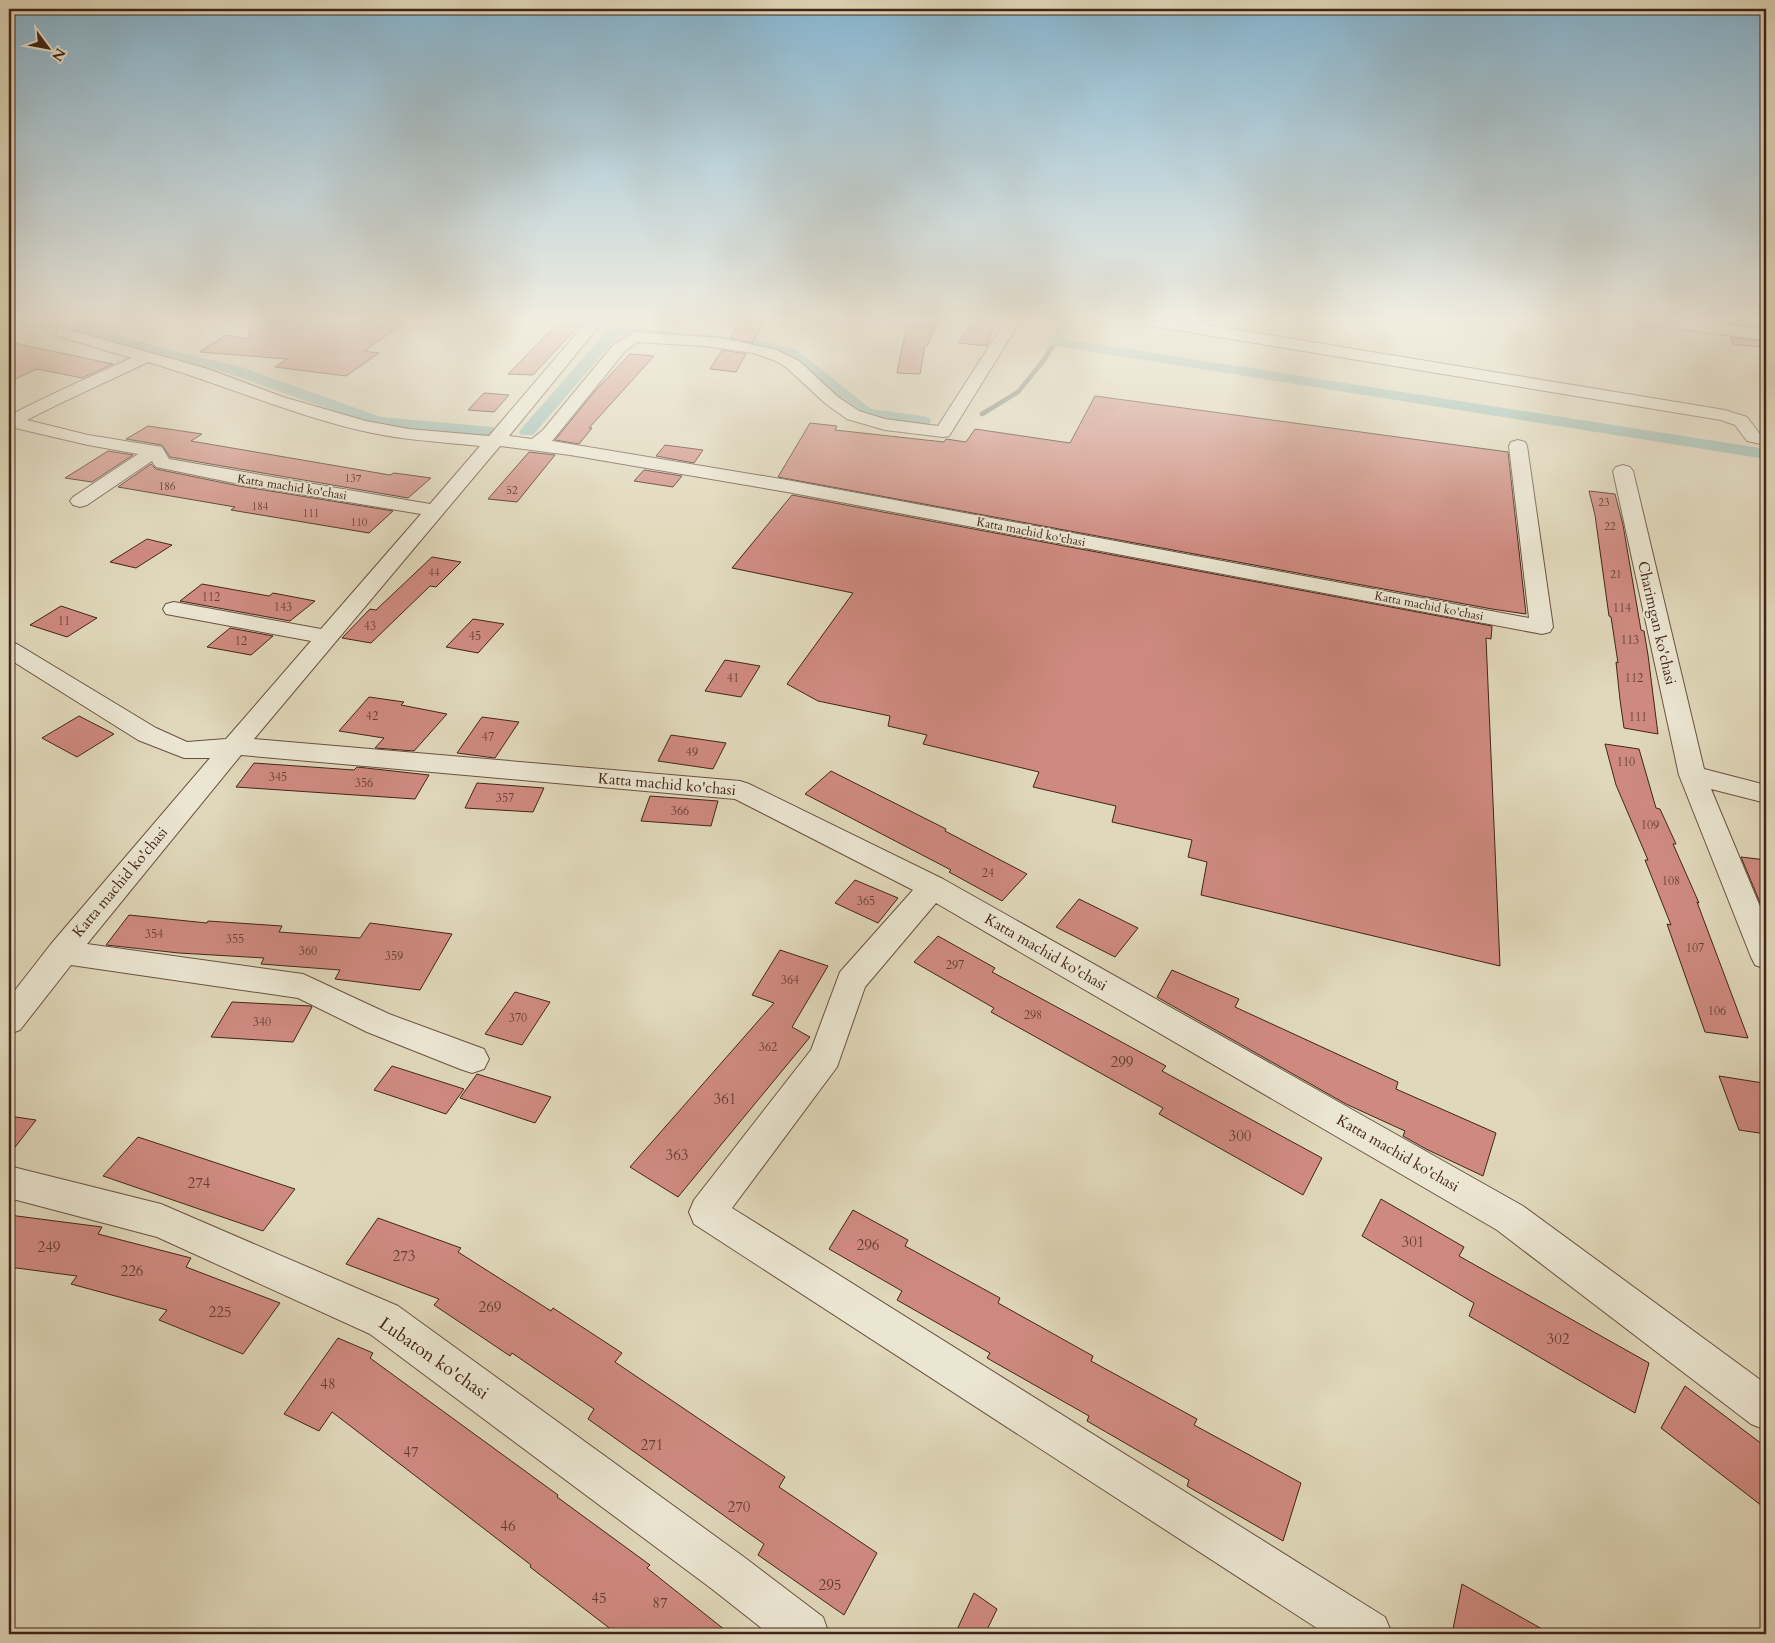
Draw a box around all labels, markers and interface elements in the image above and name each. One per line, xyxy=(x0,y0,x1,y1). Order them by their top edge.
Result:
north arrow xyxy=(22,22,72,72)
text: N xyxy=(47,44,70,65)
street label: Katta machid ko'chasi xyxy=(236,470,349,504)
house number: 137 xyxy=(345,471,362,486)
house number: 186 xyxy=(159,479,176,494)
house number: 52 xyxy=(506,483,518,498)
house number: 23 xyxy=(1598,495,1610,510)
house number: 184 xyxy=(252,499,269,514)
house number: 111 xyxy=(303,506,319,521)
street label: Katta machid ko'chasi xyxy=(975,514,1087,551)
house number: 110 xyxy=(351,515,368,530)
house number: 22 xyxy=(1604,519,1616,534)
street label: Charimgan ko'chasi xyxy=(1633,559,1681,687)
house number: 44 xyxy=(428,565,440,580)
house number: 21 xyxy=(1610,567,1622,582)
street label: Katta machid ko'chasi xyxy=(1373,588,1485,625)
house number: 112 xyxy=(202,589,220,605)
house number: 143 xyxy=(274,599,292,615)
house number: 114 xyxy=(1613,600,1631,616)
house number: 11 xyxy=(58,613,70,629)
house number: 43 xyxy=(364,618,376,634)
house number: 45 xyxy=(469,628,481,644)
house number: 113 xyxy=(1621,632,1639,648)
house number: 12 xyxy=(235,633,247,649)
house number: 41 xyxy=(727,670,739,686)
house number: 112 xyxy=(1625,670,1643,686)
house number: 42 xyxy=(366,708,378,724)
house number: 111 xyxy=(1629,709,1647,725)
house number: 47 xyxy=(482,729,494,745)
house number: 49 xyxy=(686,744,698,760)
house number: 110 xyxy=(1617,754,1635,770)
street label: Katta machid ko'chasi xyxy=(597,768,737,800)
house number: 345 xyxy=(269,769,287,785)
house number: 356 xyxy=(355,775,373,791)
house number: 357 xyxy=(496,790,514,806)
house number: 366 xyxy=(671,803,689,819)
house number: 109 xyxy=(1641,817,1659,833)
street label: Katta machid ko'chasi xyxy=(68,823,172,941)
house number: 24 xyxy=(982,865,994,881)
house number: 108 xyxy=(1662,873,1680,889)
house number: 365 xyxy=(857,893,875,909)
street label: Katta machid ko'chasi xyxy=(981,909,1111,995)
house number: 354 xyxy=(145,926,163,942)
house number: 355 xyxy=(226,931,244,947)
house number: 107 xyxy=(1686,940,1704,956)
house number: 360 xyxy=(299,943,317,959)
house number: 359 xyxy=(385,948,403,964)
house number: 297 xyxy=(946,957,964,973)
house number: 364 xyxy=(781,972,799,988)
house number: 106 xyxy=(1708,1003,1726,1019)
house number: 298 xyxy=(1024,1007,1042,1023)
house number: 370 xyxy=(509,1010,527,1026)
house number: 340 xyxy=(253,1014,271,1030)
house number: 362 xyxy=(759,1039,777,1055)
house number: 299 xyxy=(1110,1052,1134,1072)
house number: 361 xyxy=(713,1089,737,1109)
street label: Katta machid ko'chasi xyxy=(1333,1110,1463,1196)
house number: 300 xyxy=(1228,1126,1252,1146)
house number: 363 xyxy=(665,1145,689,1165)
house number: 274 xyxy=(187,1173,211,1193)
house number: 301 xyxy=(1401,1232,1425,1252)
house number: 296 xyxy=(856,1235,880,1255)
house number: 249 xyxy=(37,1237,61,1257)
house number: 273 xyxy=(392,1246,416,1266)
house number: 226 xyxy=(120,1261,144,1281)
house number: 269 xyxy=(478,1297,502,1317)
house number: 225 xyxy=(208,1302,232,1322)
street label: Lubaton ko'chasi xyxy=(374,1311,494,1406)
house number: 302 xyxy=(1546,1329,1570,1349)
house number: 48 xyxy=(320,1374,336,1394)
house number: 271 xyxy=(640,1435,664,1455)
house number: 47 xyxy=(403,1442,419,1462)
house number: 270 xyxy=(727,1497,751,1517)
house number: 46 xyxy=(500,1516,516,1536)
house number: 295 xyxy=(818,1575,842,1595)
house number: 45 xyxy=(591,1588,607,1608)
house number: 87 xyxy=(652,1593,668,1613)

